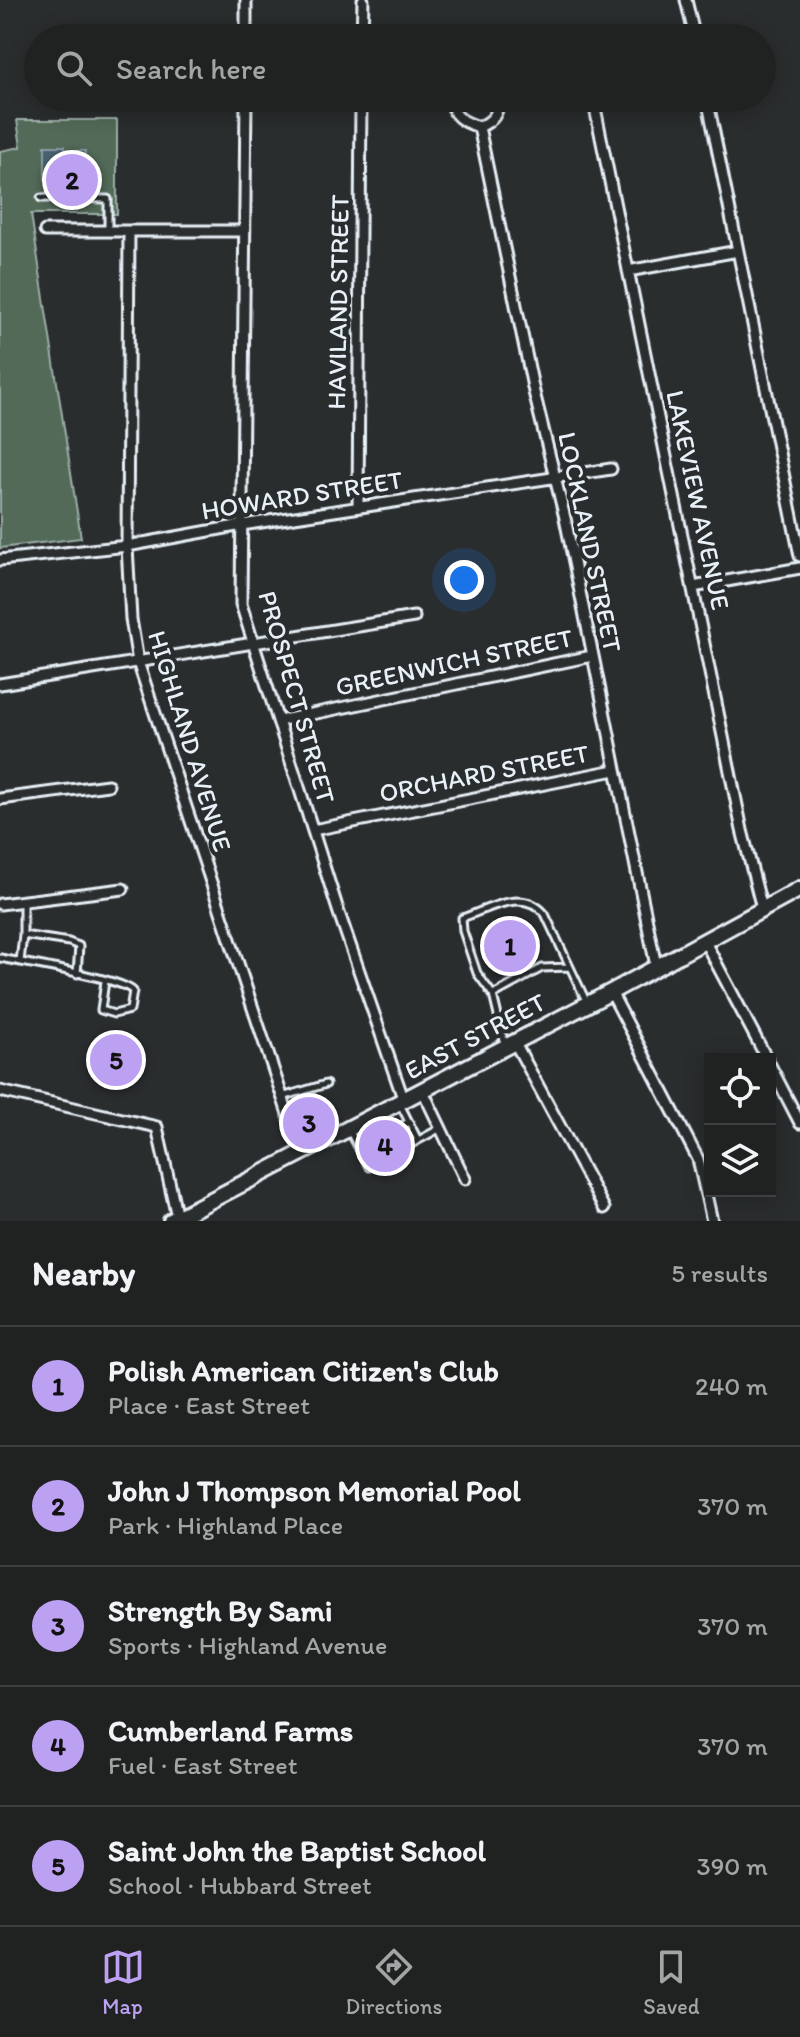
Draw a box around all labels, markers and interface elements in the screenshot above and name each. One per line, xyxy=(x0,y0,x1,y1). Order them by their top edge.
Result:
search box xyxy=(24,24,776,112)
icon: search xyxy=(52,46,96,90)
text: Search here xyxy=(116,50,266,87)
pin: 2 xyxy=(46,150,98,210)
street label: HAVILAND STREET xyxy=(320,194,356,410)
street label: LAKEVIEW AVENUE xyxy=(659,387,737,613)
street label: LOCKLAND STREET xyxy=(551,429,629,655)
street label: HOWARD STREET xyxy=(199,463,405,527)
your location xyxy=(444,560,484,600)
street label: PROSPECT STREET xyxy=(251,587,343,807)
street label: GREENWICH STREET xyxy=(332,621,576,703)
street label: HIGHLAND AVENUE xyxy=(141,627,239,855)
street label: ORCHARD STREET xyxy=(377,737,592,809)
pin: 1 xyxy=(484,916,536,976)
street label: EAST STREET xyxy=(399,985,551,1086)
pin: 5 xyxy=(90,1030,142,1090)
map controls xyxy=(704,1053,776,1197)
button: locate xyxy=(704,1053,776,1125)
pin: 3 xyxy=(283,1093,335,1153)
pin: 4 xyxy=(359,1116,411,1176)
button: layers xyxy=(704,1125,776,1197)
text: Nearby xyxy=(32,1253,135,1294)
text: 5 results xyxy=(671,1257,768,1289)
text: Polish American Citizen's Club xyxy=(108,1352,499,1389)
text: 1 xyxy=(52,1370,64,1402)
text: 240 m xyxy=(695,1370,768,1402)
text: Place · East Street xyxy=(108,1389,310,1421)
text: John J Thompson Memorial Pool xyxy=(108,1472,521,1509)
text: 2 xyxy=(51,1490,65,1522)
text: 370 m xyxy=(697,1490,768,1522)
text: Park · Highland Place xyxy=(108,1509,343,1541)
text: Strength By Sami xyxy=(108,1592,332,1629)
text: 3 xyxy=(51,1610,65,1642)
text: 370 m xyxy=(697,1610,768,1642)
text: Sports · Highland Avenue xyxy=(108,1629,387,1661)
text: Cumberland Farms xyxy=(108,1712,353,1749)
text: 4 xyxy=(50,1730,66,1762)
text: 370 m xyxy=(697,1730,768,1762)
text: Fuel · East Street xyxy=(108,1749,297,1781)
text: Saint John the Baptist School xyxy=(108,1832,486,1869)
text: 5 xyxy=(51,1850,65,1882)
text: 390 m xyxy=(696,1850,768,1882)
text: School · Hubbard Street xyxy=(108,1869,372,1901)
tab: Map xyxy=(101,1945,145,2020)
tab: Directions xyxy=(346,1945,442,2020)
tab: Saved xyxy=(643,1945,699,2020)

